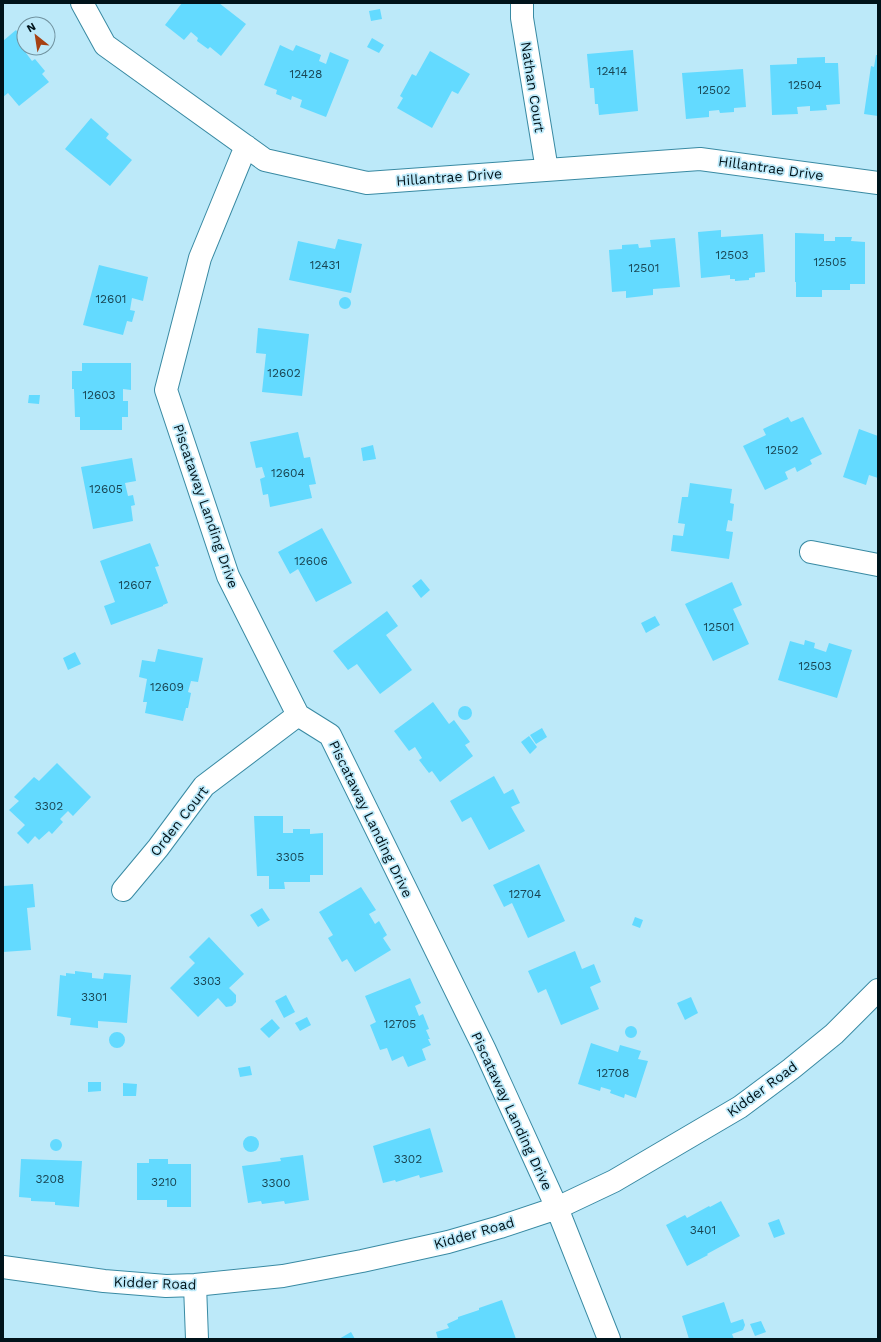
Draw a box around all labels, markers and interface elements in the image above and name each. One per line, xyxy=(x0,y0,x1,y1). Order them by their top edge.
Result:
north arrow xyxy=(16,16,56,56)
text: N xyxy=(24,20,38,35)
street label: Nathan Court xyxy=(518,41,548,134)
house number: 12414 xyxy=(597,64,627,78)
house number: 12428 xyxy=(289,67,323,81)
house number: 12504 xyxy=(788,78,822,92)
house number: 12502 xyxy=(697,83,731,97)
street label: Hillantrae Drive xyxy=(717,153,825,183)
street label: Hillantrae Drive xyxy=(396,165,502,189)
house number: 12503 xyxy=(716,248,748,262)
house number: 12505 xyxy=(813,255,847,269)
house number: 12431 xyxy=(310,258,340,272)
house number: 12501 xyxy=(629,261,659,275)
house number: 12601 xyxy=(95,292,127,306)
house number: 12602 xyxy=(267,366,301,380)
house number: 12603 xyxy=(82,388,116,402)
street label: Piscataway Landing Drive xyxy=(170,422,242,590)
house number: 12502 xyxy=(765,443,799,457)
house number: 12604 xyxy=(271,466,305,480)
house number: 12605 xyxy=(89,482,123,496)
house number: 12606 xyxy=(294,554,328,568)
house number: 12607 xyxy=(119,578,152,592)
house number: 12501 xyxy=(704,620,734,634)
house number: 12503 xyxy=(799,659,831,673)
house number: 12609 xyxy=(150,680,184,694)
street label: Piscataway Landing Drive xyxy=(326,738,416,900)
street label: Orden Court xyxy=(147,783,211,859)
house number: 3302 xyxy=(35,799,63,813)
house number: 3305 xyxy=(276,850,304,864)
house number: 12704 xyxy=(509,887,541,901)
house number: 3303 xyxy=(193,974,221,988)
house number: 3301 xyxy=(81,990,107,1004)
house number: 12705 xyxy=(384,1017,416,1031)
street label: Piscataway Landing Drive xyxy=(468,1029,556,1193)
street label: Kidder Road xyxy=(724,1058,800,1120)
house number: 12708 xyxy=(597,1066,629,1080)
house number: 3302 xyxy=(394,1152,422,1166)
house number: 3208 xyxy=(36,1172,64,1186)
house number: 3210 xyxy=(151,1175,177,1189)
house number: 3300 xyxy=(262,1176,290,1190)
street label: Kidder Road xyxy=(432,1214,516,1252)
house number: 3401 xyxy=(690,1223,716,1237)
street label: Kidder Road xyxy=(113,1274,197,1292)

